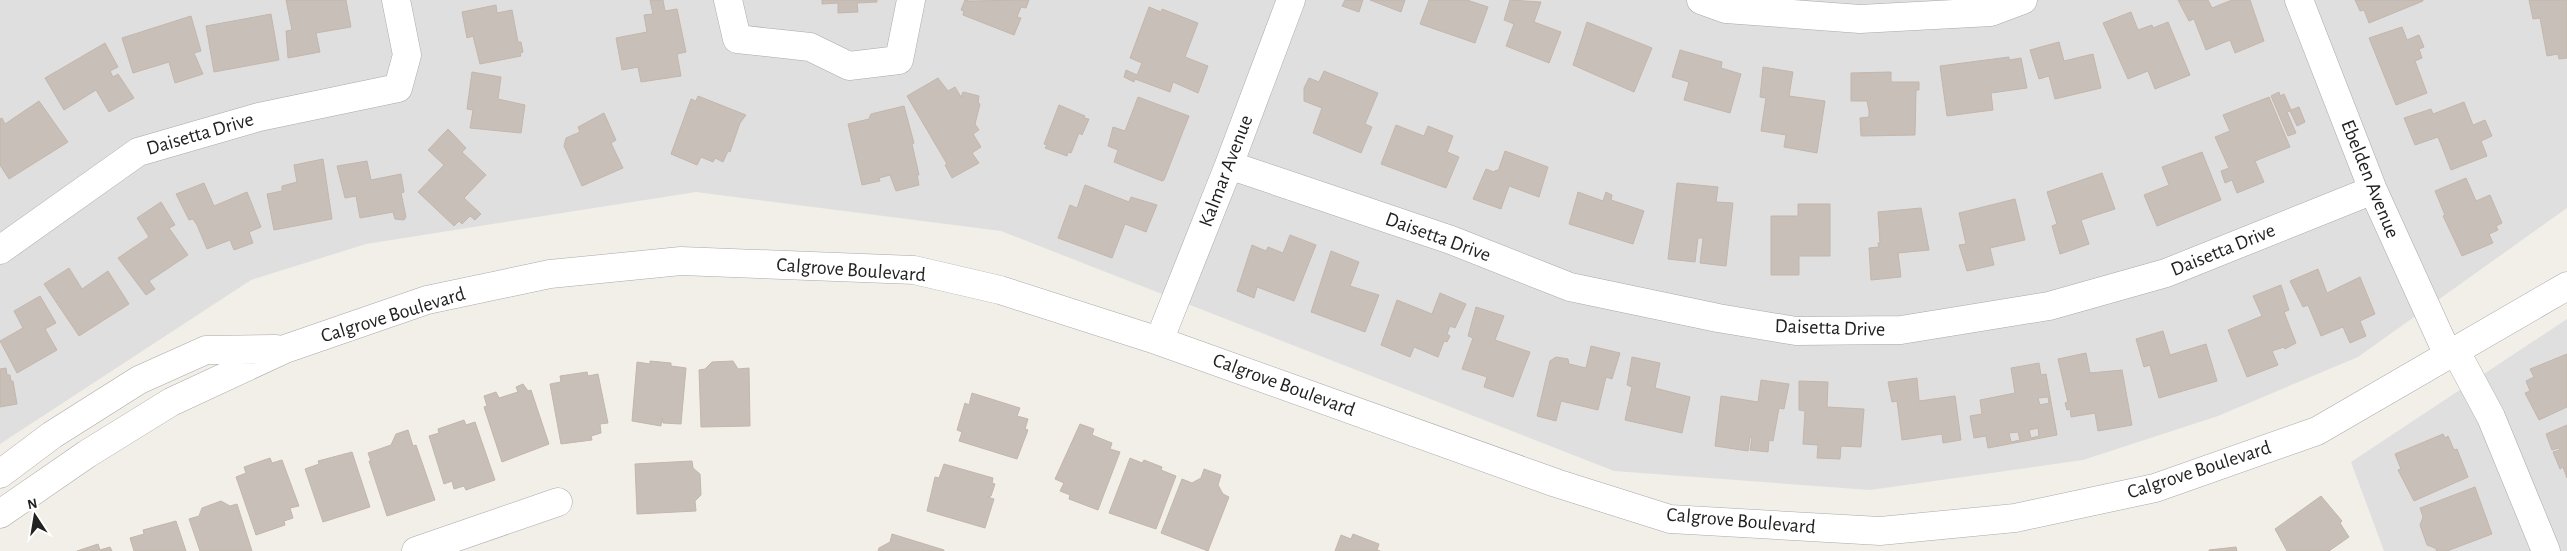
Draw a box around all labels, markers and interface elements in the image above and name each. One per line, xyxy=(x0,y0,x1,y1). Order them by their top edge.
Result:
street label: Daisetta Drive xyxy=(144,109,256,159)
street label: Kalmar Avenue xyxy=(1196,112,1256,230)
street label: Ebelden Avenue xyxy=(2337,117,2403,241)
street label: Daisetta Drive xyxy=(1383,209,1493,265)
street label: Daisetta Drive xyxy=(2168,220,2278,280)
street label: Calgrove Boulevard xyxy=(776,255,926,285)
street label: Calgrove Boulevard xyxy=(318,284,468,346)
street label: Daisetta Drive xyxy=(1774,316,1886,340)
street label: Calgrove Boulevard xyxy=(1210,350,1358,420)
street label: Calgrove Boulevard xyxy=(2125,437,2273,503)
north arrow xyxy=(10,491,60,541)
text: N xyxy=(26,496,39,512)
street label: Calgrove Boulevard xyxy=(1666,505,1816,537)

